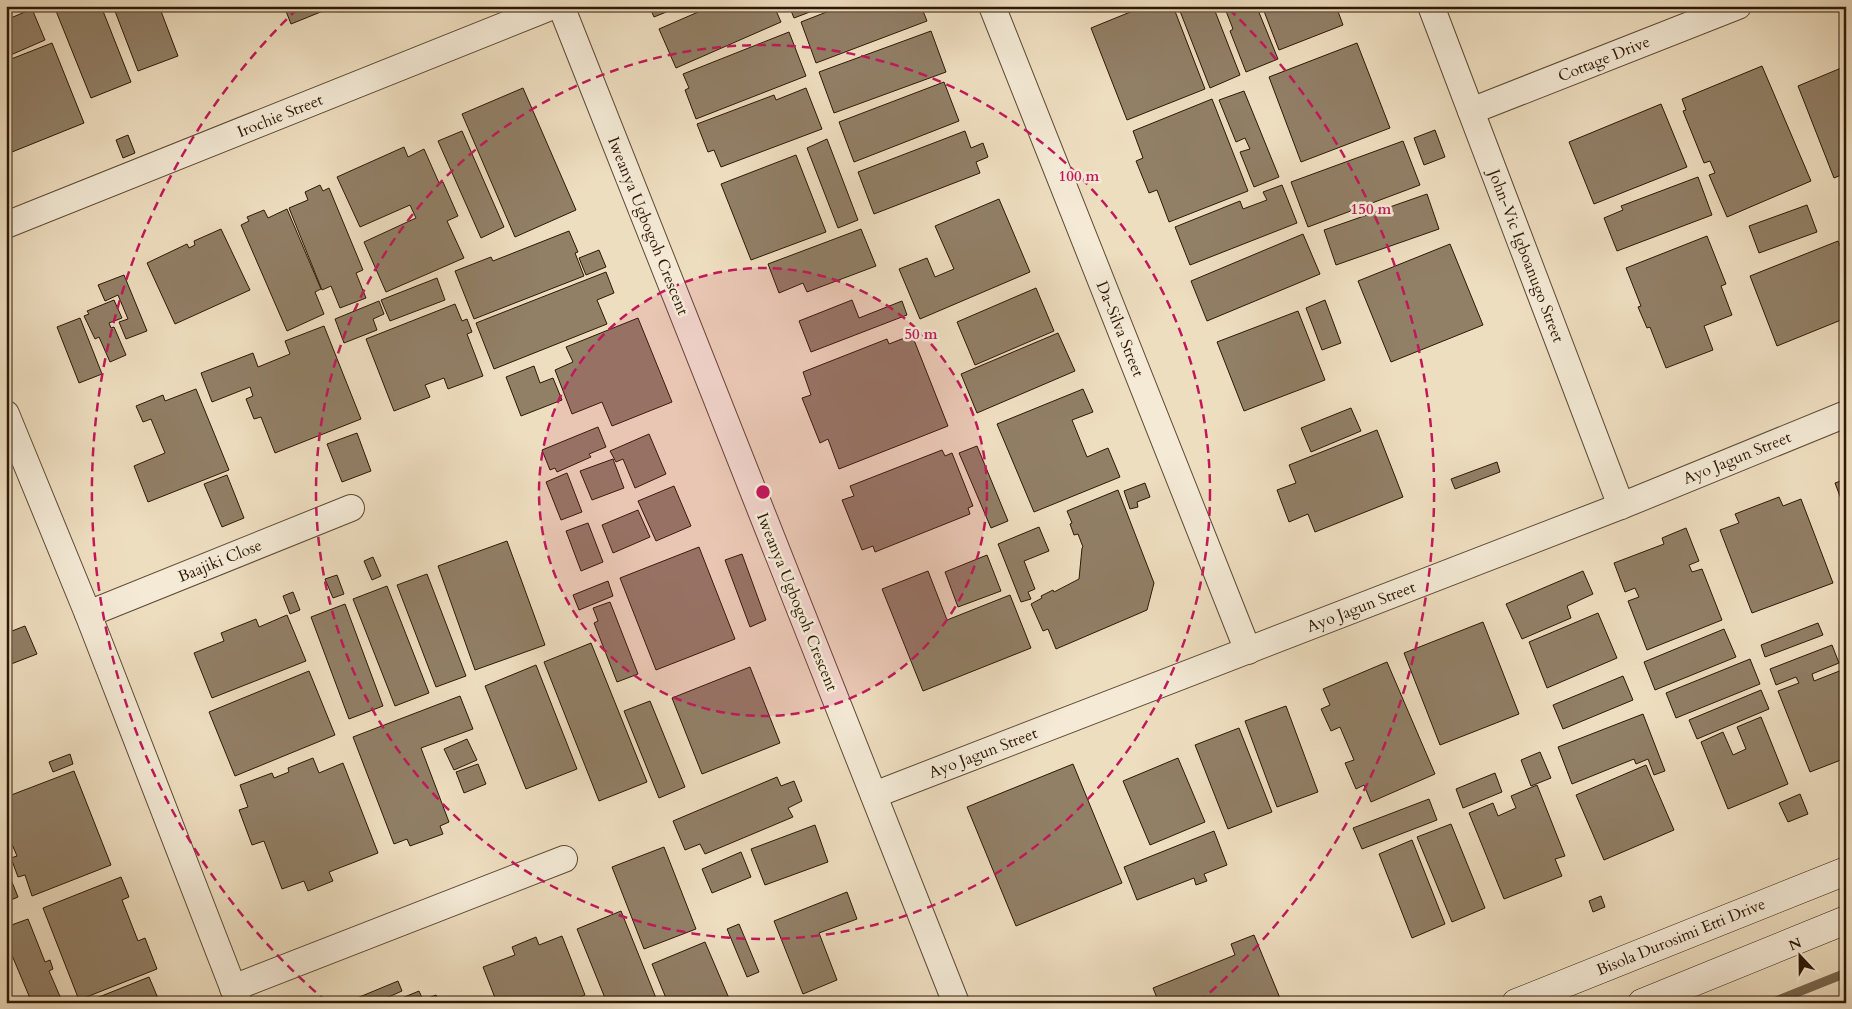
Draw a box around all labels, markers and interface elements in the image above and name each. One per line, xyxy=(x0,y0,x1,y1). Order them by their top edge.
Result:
street label: Cottage Drive xyxy=(1555,31,1653,87)
street label: Irochie Street xyxy=(234,89,326,143)
street label: Iweanya Ugbogoh Crescent xyxy=(602,134,694,318)
street label: John-Vic Igboanugo Street xyxy=(1482,164,1569,346)
text: 100 m xyxy=(1059,166,1100,186)
text: 150 m xyxy=(1351,199,1392,219)
street label: Da-Silva Street xyxy=(1091,278,1149,380)
text: 50 m xyxy=(904,324,938,344)
street label: Ayo Jagun Street xyxy=(1680,426,1794,490)
centre of rings xyxy=(754,483,772,501)
street label: Iweanya Ugbogoh Crescent xyxy=(751,510,843,694)
street label: Baajiki Close xyxy=(175,534,265,588)
street label: Ayo Jagun Street xyxy=(1303,576,1419,638)
street label: Ayo Jagun Street xyxy=(925,722,1041,784)
street label: Bisola Durosimi Etti Drive xyxy=(1593,893,1769,981)
north arrow xyxy=(1774,932,1824,982)
text: N xyxy=(1786,933,1805,955)

